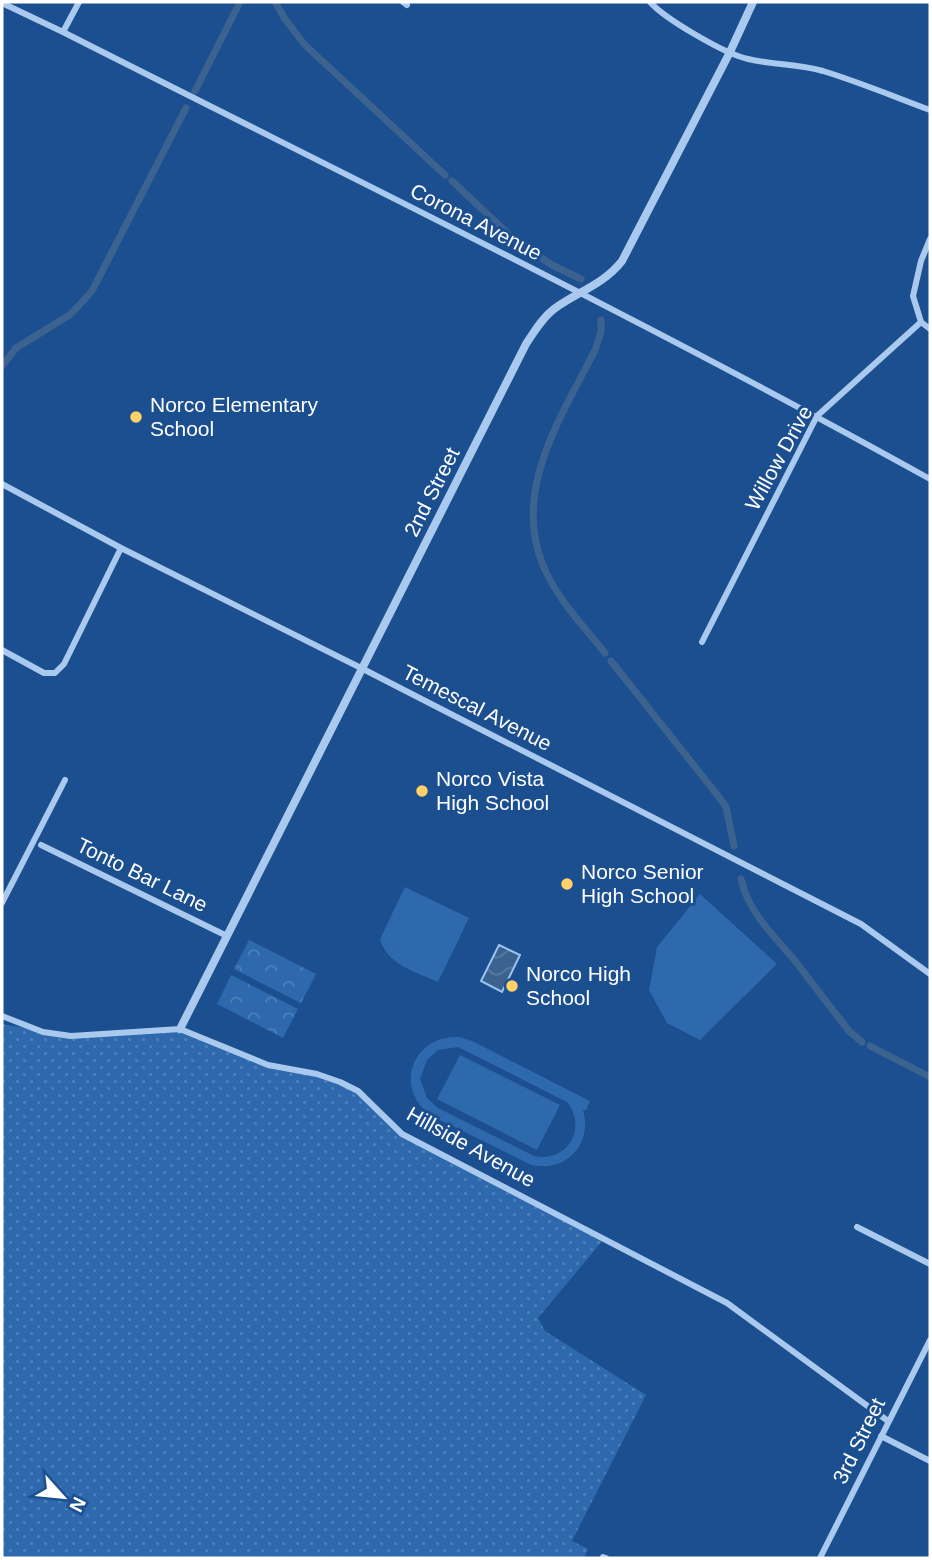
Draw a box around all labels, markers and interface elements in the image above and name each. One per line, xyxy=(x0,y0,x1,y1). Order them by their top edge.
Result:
street label: Corona Avenue xyxy=(407,179,546,265)
place label: Norco Elementary School xyxy=(150,393,319,440)
street label: Willow Drive xyxy=(741,402,817,514)
marker: Norco Elementary School xyxy=(128,409,144,425)
street label: 2nd Street xyxy=(399,443,464,540)
street label: Temescal Avenue xyxy=(399,660,556,755)
place label: Norco Vista High School xyxy=(436,767,549,814)
marker: Norco Vista High School xyxy=(414,783,430,799)
street label: Tonto Bar Lane xyxy=(73,833,211,916)
place label: Norco Senior High School xyxy=(581,860,704,907)
marker: Norco Senior High School xyxy=(559,876,575,892)
place label: Norco High School xyxy=(526,962,631,1009)
marker: Norco High School xyxy=(504,978,520,994)
street label: Hillside Avenue xyxy=(403,1102,539,1191)
street label: 3rd Street xyxy=(828,1394,889,1487)
north arrow xyxy=(28,1462,98,1532)
text: N xyxy=(65,1494,90,1515)

